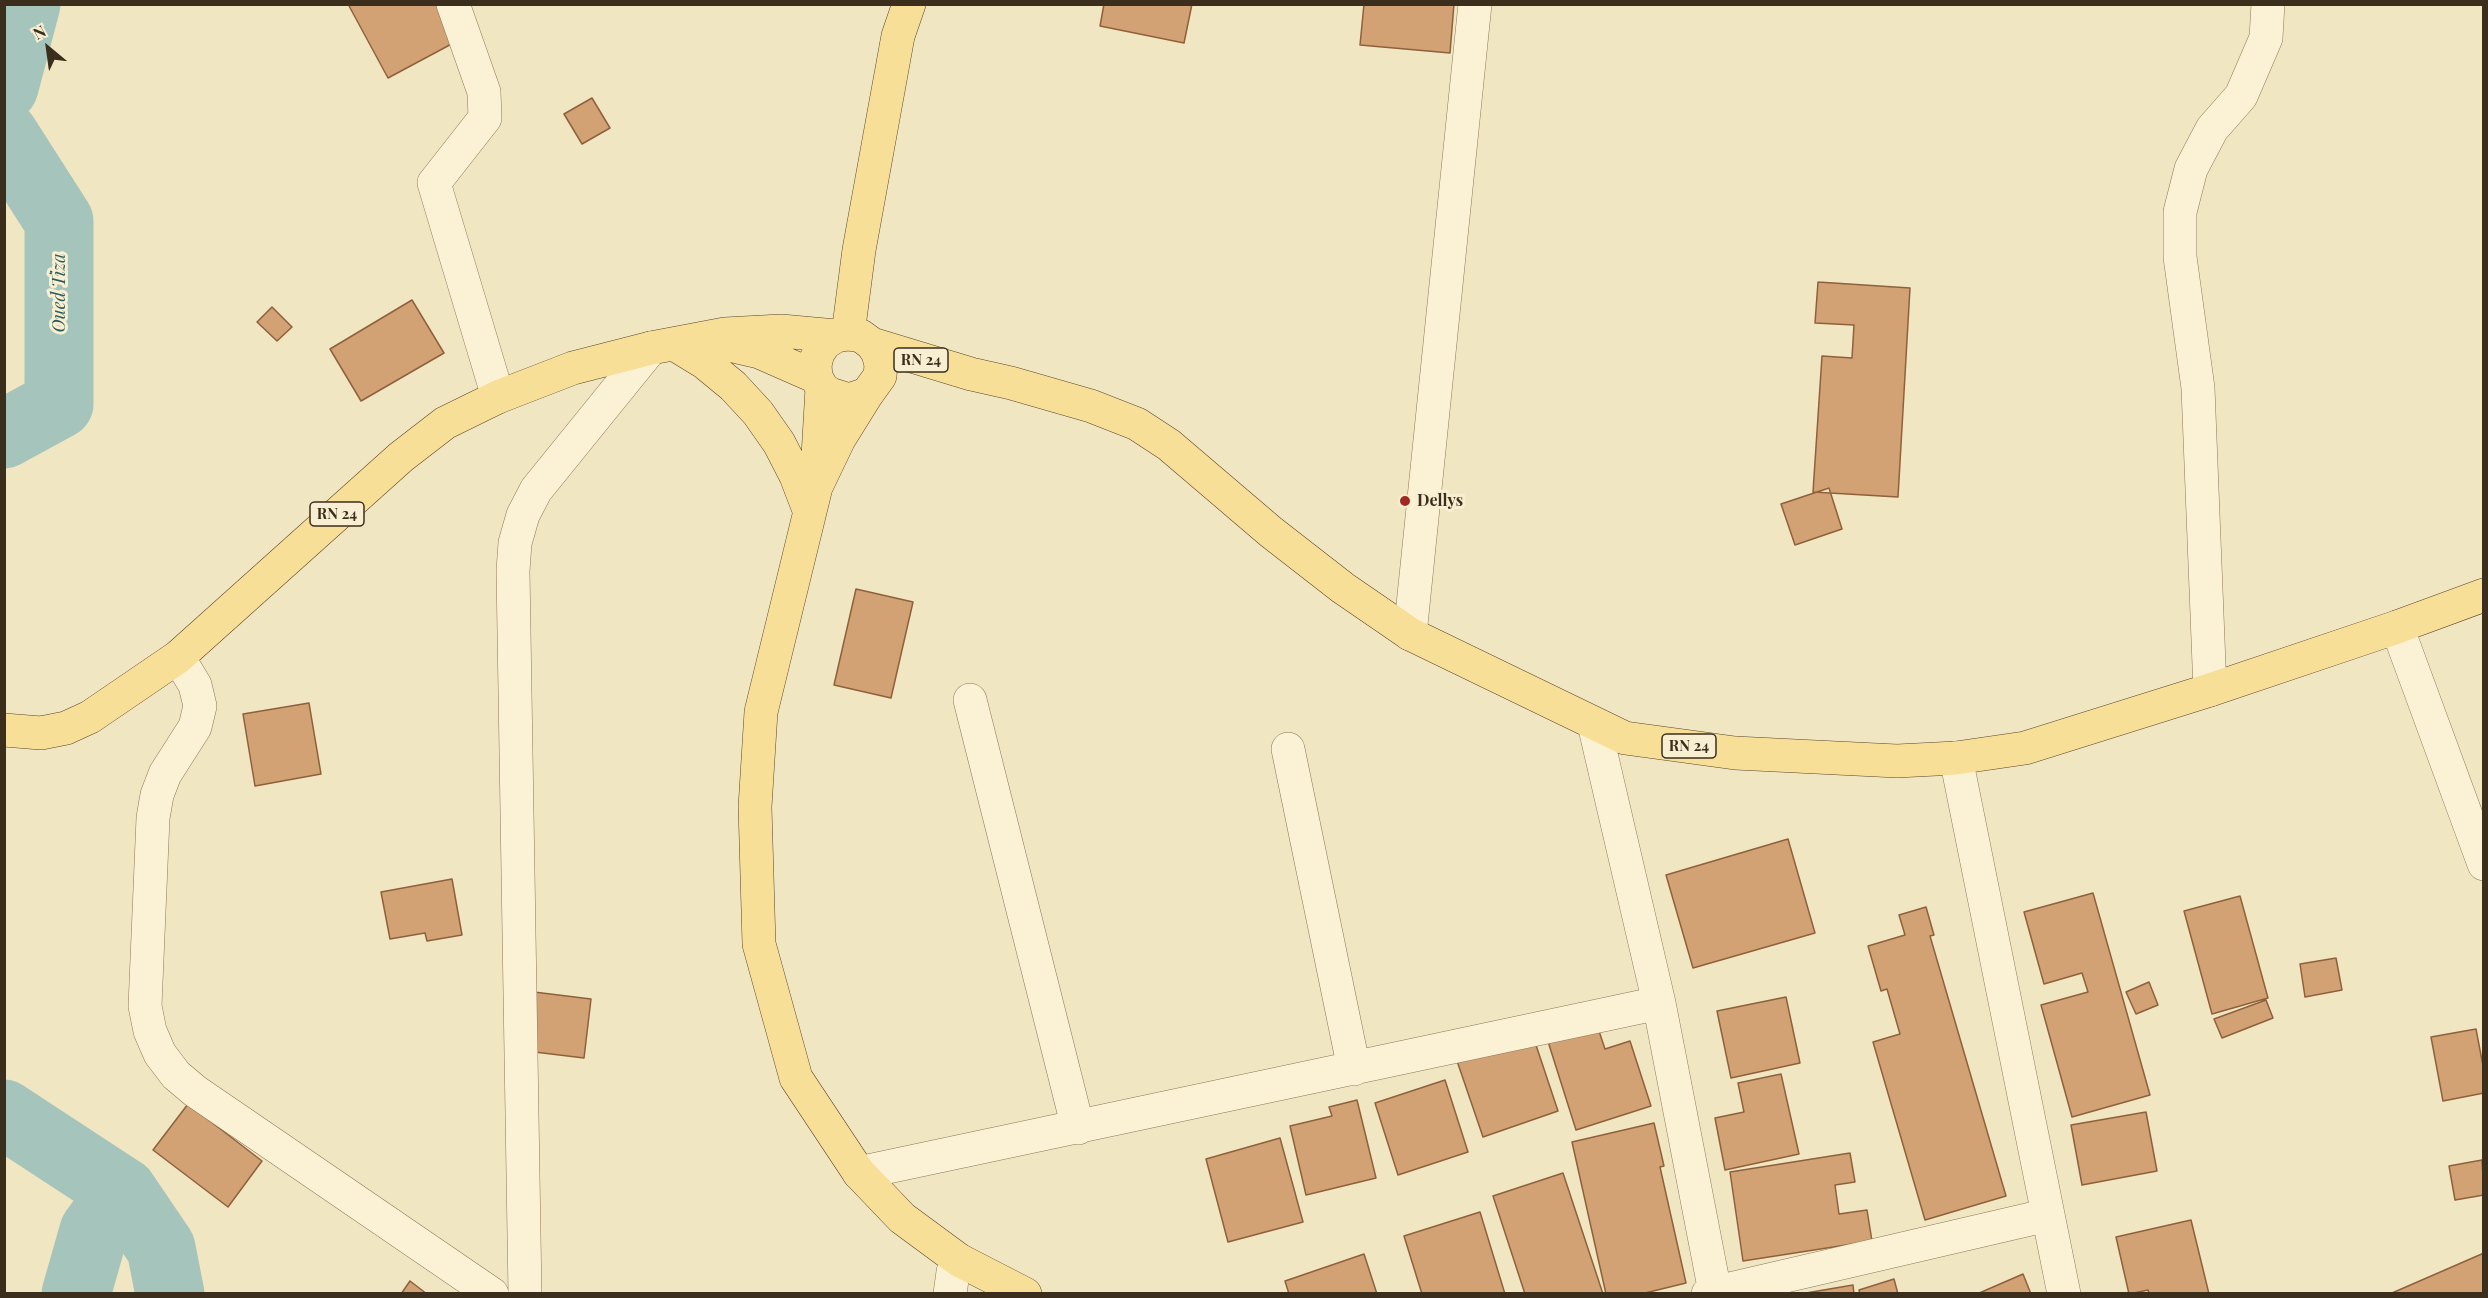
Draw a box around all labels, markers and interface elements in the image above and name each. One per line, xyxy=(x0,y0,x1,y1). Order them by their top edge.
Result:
north arrow xyxy=(18,18,78,78)
text: N xyxy=(29,20,49,44)
water label: Oued Tiza xyxy=(48,253,70,333)
road number: RN 24 xyxy=(894,348,948,372)
place label: Dellys xyxy=(1417,491,1463,511)
marker: Dellys xyxy=(1398,494,1412,508)
road number: RN 24 xyxy=(310,502,364,526)
road number: RN 24 xyxy=(1662,734,1716,758)

